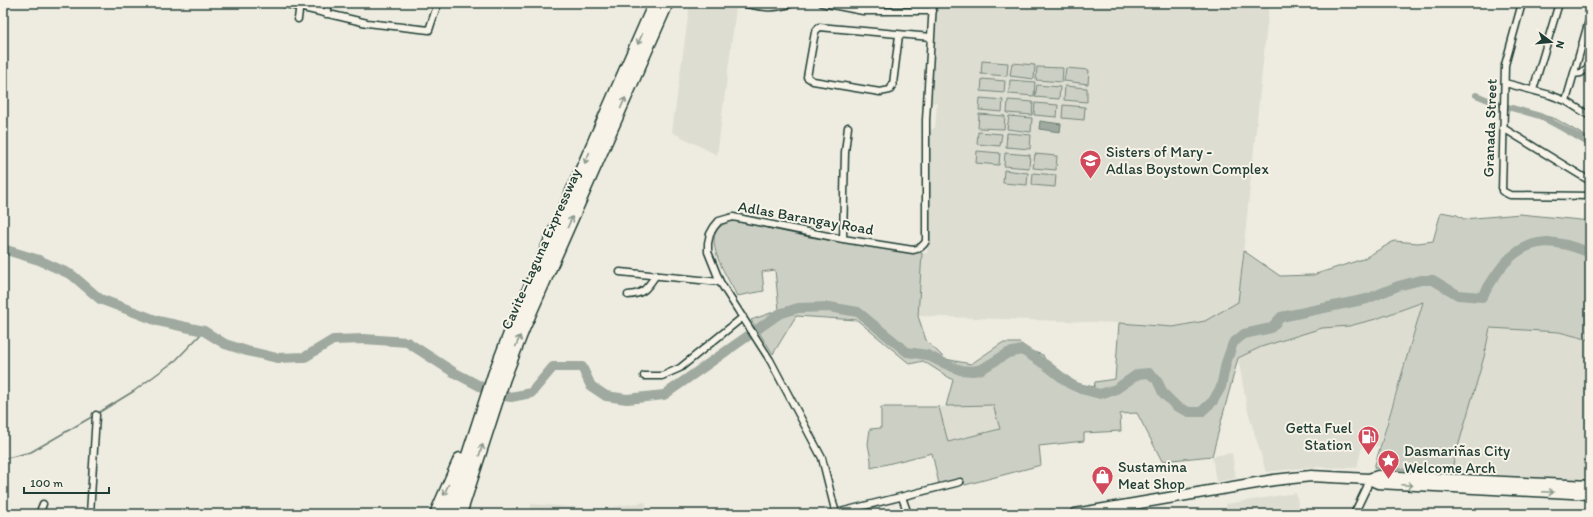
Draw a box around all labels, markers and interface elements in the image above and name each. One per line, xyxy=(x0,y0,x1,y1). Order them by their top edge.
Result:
north arrow xyxy=(1531,22,1571,62)
one-way arrow xyxy=(635,32,643,44)
text: N xyxy=(1553,39,1567,50)
street label: Granada Street xyxy=(1479,78,1501,178)
one-way arrow xyxy=(620,98,627,110)
place label: Sisters of Mary - Adlas Boystown Complex xyxy=(1106,143,1269,178)
school or university icon: Sisters of Mary - Adlas Boystown Complex xyxy=(1077,148,1103,181)
one-way arrow xyxy=(583,151,590,163)
street label: Cavite–Laguna Expressway xyxy=(497,166,585,332)
street label: Adlas Barangay Road xyxy=(737,197,875,239)
one-way arrow xyxy=(567,217,574,229)
one-way arrow xyxy=(515,336,523,348)
place label: Getta Fuel Station xyxy=(1286,419,1353,454)
fuel station icon: Getta Fuel Station xyxy=(1355,424,1381,457)
place label: Dasmariñas City Welcome Arch xyxy=(1404,442,1510,477)
one-way arrow xyxy=(478,444,485,457)
place icon: Dasmariñas City Welcome Arch xyxy=(1376,447,1402,480)
place label: Sustamina Meat Shop xyxy=(1118,458,1187,493)
shop icon: Sustamina Meat Shop xyxy=(1090,463,1116,496)
scale bar xyxy=(24,469,109,495)
text: 100 m xyxy=(30,476,63,490)
one-way arrow xyxy=(1400,481,1413,488)
one-way arrow xyxy=(442,484,450,496)
one-way arrow xyxy=(1541,489,1554,496)

